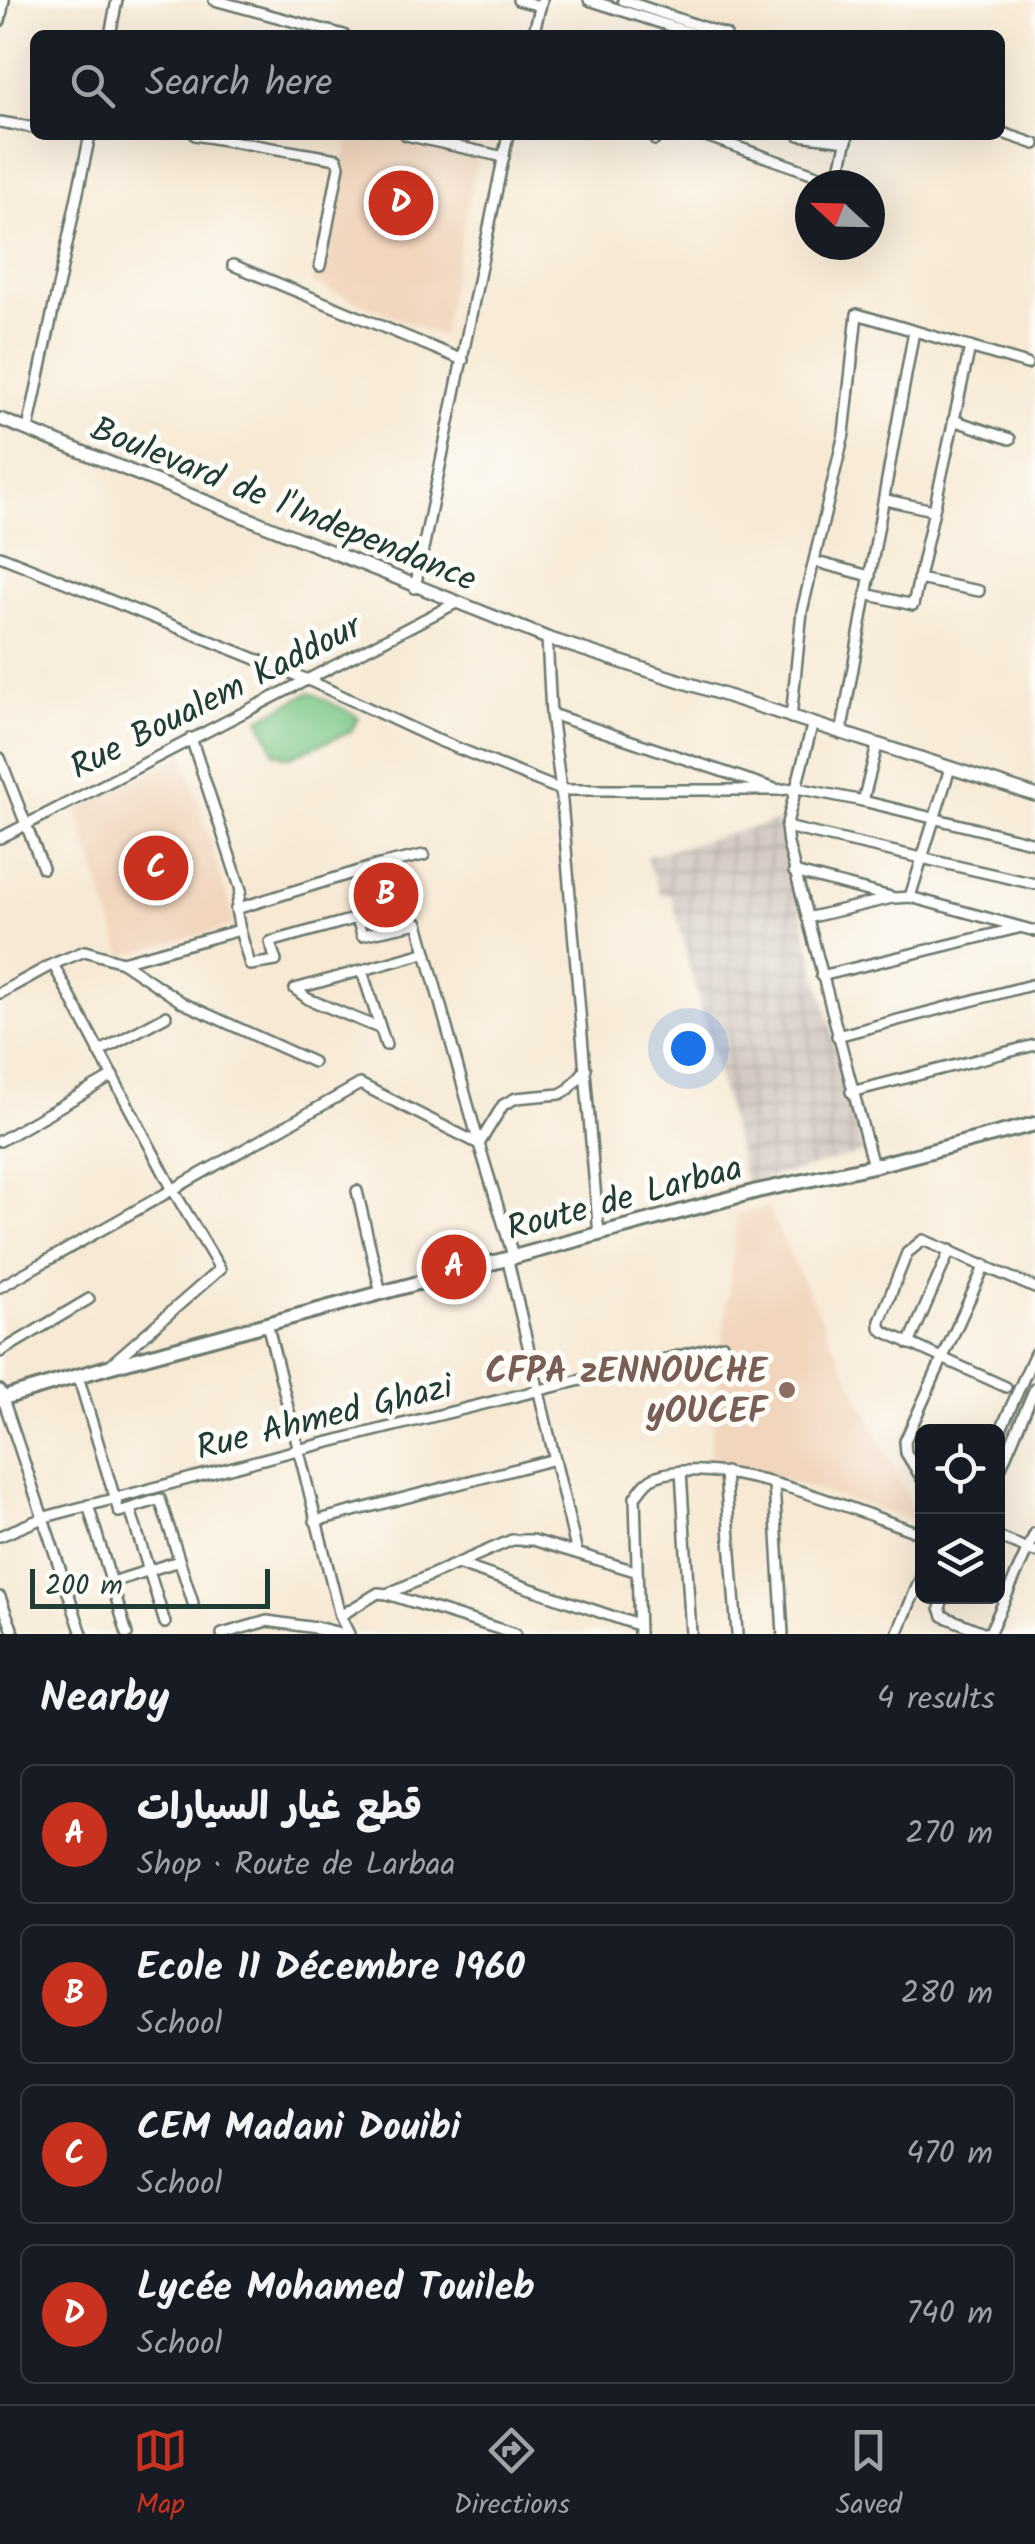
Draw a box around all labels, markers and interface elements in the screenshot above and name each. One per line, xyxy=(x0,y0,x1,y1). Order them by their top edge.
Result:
search box xyxy=(30,30,1005,140)
text: Search here xyxy=(145,55,332,115)
icon: search xyxy=(65,58,120,113)
pin: D xyxy=(368,166,434,240)
north arrow xyxy=(795,170,885,260)
street label: Boulevard de l'Independance xyxy=(81,403,485,609)
street label: Rue Boualem Kaddour xyxy=(61,600,374,796)
pin: C xyxy=(124,830,188,906)
pin: B xyxy=(354,858,418,932)
your location xyxy=(663,1023,714,1074)
street label: Route de Larbaa xyxy=(501,1142,749,1258)
pin: A xyxy=(422,1230,486,1304)
place label: CFPA zENNOUCHE yOUCEF xyxy=(485,1345,769,1441)
street label: Rue Ahmed Ghazi xyxy=(191,1360,460,1478)
marker: CFPA zENNOUCHE yOUCEF xyxy=(776,1379,798,1401)
map controls xyxy=(915,1424,1005,1604)
button: locate xyxy=(915,1424,1005,1514)
button: layers xyxy=(915,1514,1005,1604)
scale bar xyxy=(30,1564,270,1608)
text: 200 m xyxy=(45,1564,123,1609)
text: Nearby xyxy=(40,1666,169,1733)
text: 4 results xyxy=(877,1674,995,1725)
text: قطع غيار السيارات xyxy=(137,1779,422,1839)
text: A xyxy=(64,1809,85,1860)
text: 270 m xyxy=(905,1809,993,1860)
text: Shop · Route de Larbaa xyxy=(137,1840,455,1891)
text: Ecole 11 Décembre 1960 xyxy=(137,1939,525,1999)
text: B xyxy=(65,1969,84,2020)
text: 280 m xyxy=(901,1969,993,2020)
text: School xyxy=(137,1999,222,2050)
text: CEM Madani Douibi xyxy=(137,2099,461,2159)
text: C xyxy=(65,2129,84,2180)
text: 470 m xyxy=(906,2129,993,2180)
text: School xyxy=(137,2159,222,2210)
text: Lycée Mohamed Touileb xyxy=(137,2259,535,2319)
text: D xyxy=(64,2289,85,2340)
text: 740 m xyxy=(906,2289,993,2340)
text: School xyxy=(137,2319,222,2370)
tab: Map xyxy=(133,2423,188,2528)
tab: Directions xyxy=(454,2423,570,2528)
tab: Saved xyxy=(836,2423,902,2528)

